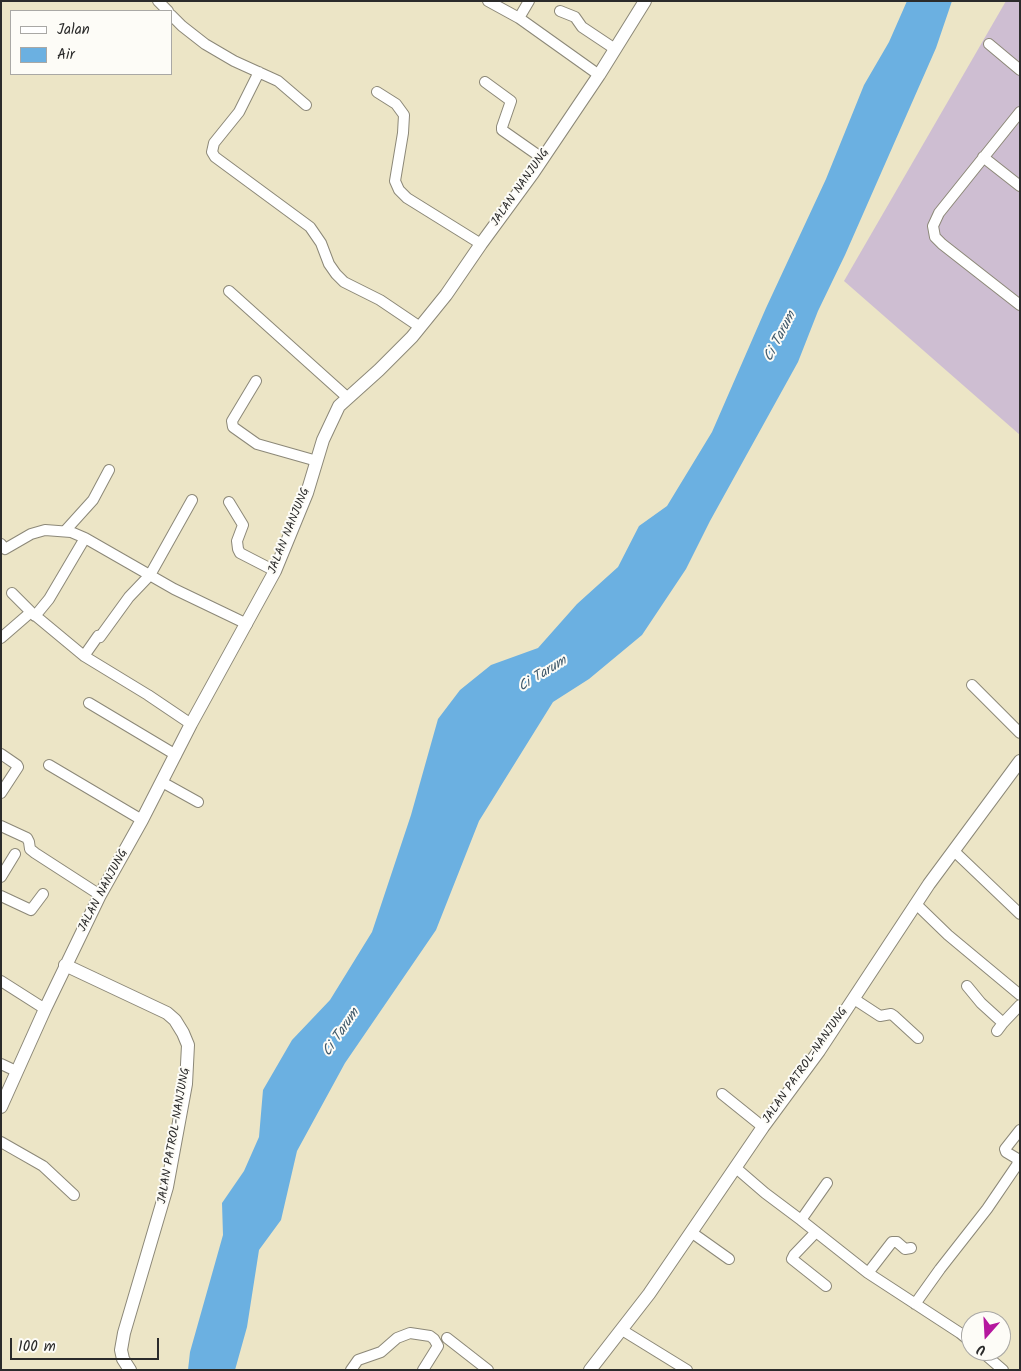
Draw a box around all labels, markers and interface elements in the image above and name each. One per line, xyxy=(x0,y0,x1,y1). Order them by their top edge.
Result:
legend xyxy=(10,10,172,75)
text: Jalan xyxy=(57,18,90,42)
text: Air xyxy=(57,43,75,67)
street label: JALAN NANJUNG xyxy=(489,146,553,230)
water label: Ci Tarum xyxy=(761,309,801,365)
street label: JALAN NANJUNG xyxy=(266,486,314,576)
water label: Ci Tarum xyxy=(516,654,570,696)
street label: JALAN NANJUNG xyxy=(76,847,132,935)
street label: JALAN PATROL-NANJUNG xyxy=(760,1005,852,1127)
water label: Ci Tarum xyxy=(320,1006,364,1060)
street label: JALAN PATROL-NANJUNG xyxy=(156,1067,194,1205)
north arrow xyxy=(961,1311,1011,1361)
scale bar xyxy=(12,1328,161,1360)
text: 100 m xyxy=(18,1335,56,1359)
text: U xyxy=(974,1337,989,1361)

